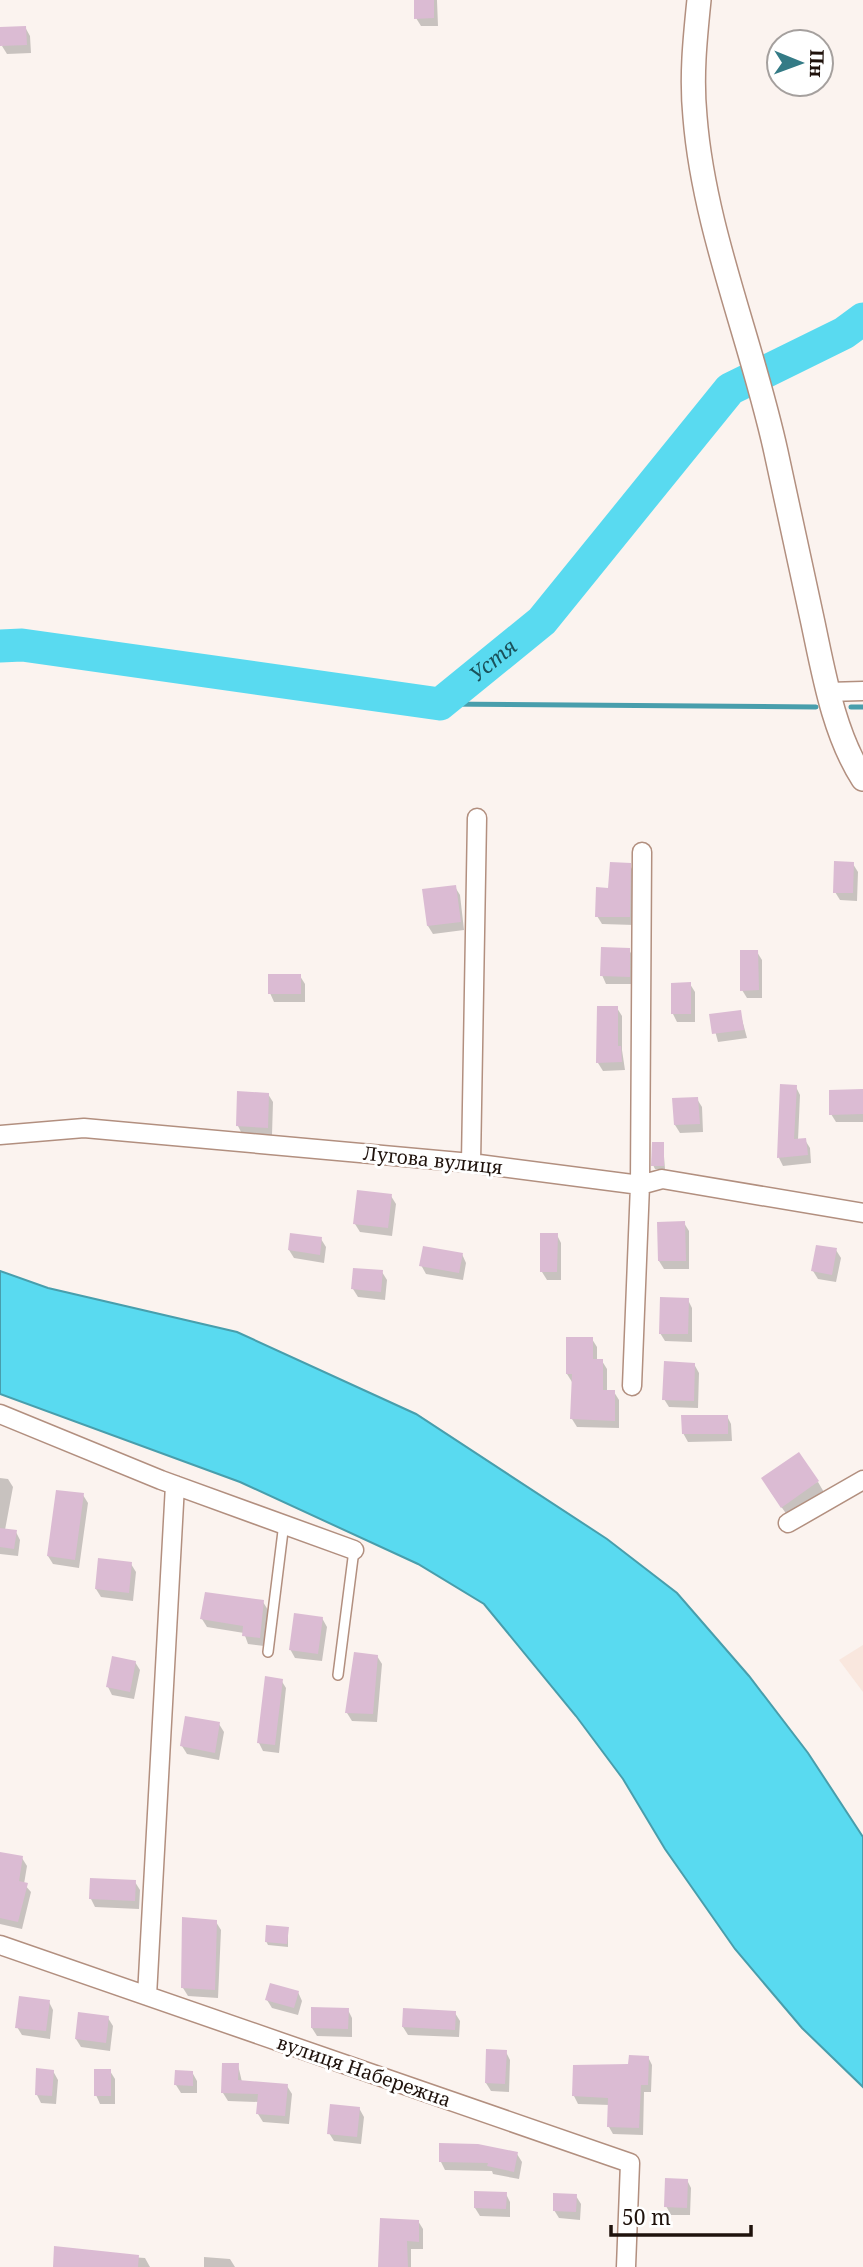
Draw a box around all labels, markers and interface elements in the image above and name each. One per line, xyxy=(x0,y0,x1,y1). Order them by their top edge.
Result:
north arrow xyxy=(765,28,835,98)
text: Пн xyxy=(804,49,830,78)
water label: Устя xyxy=(463,632,522,688)
street label: Лугова вулиця xyxy=(362,1140,504,1180)
street label: вулиця Набережна xyxy=(274,2029,454,2113)
scale bar xyxy=(611,2194,751,2238)
text: 50 m xyxy=(622,2203,671,2231)

